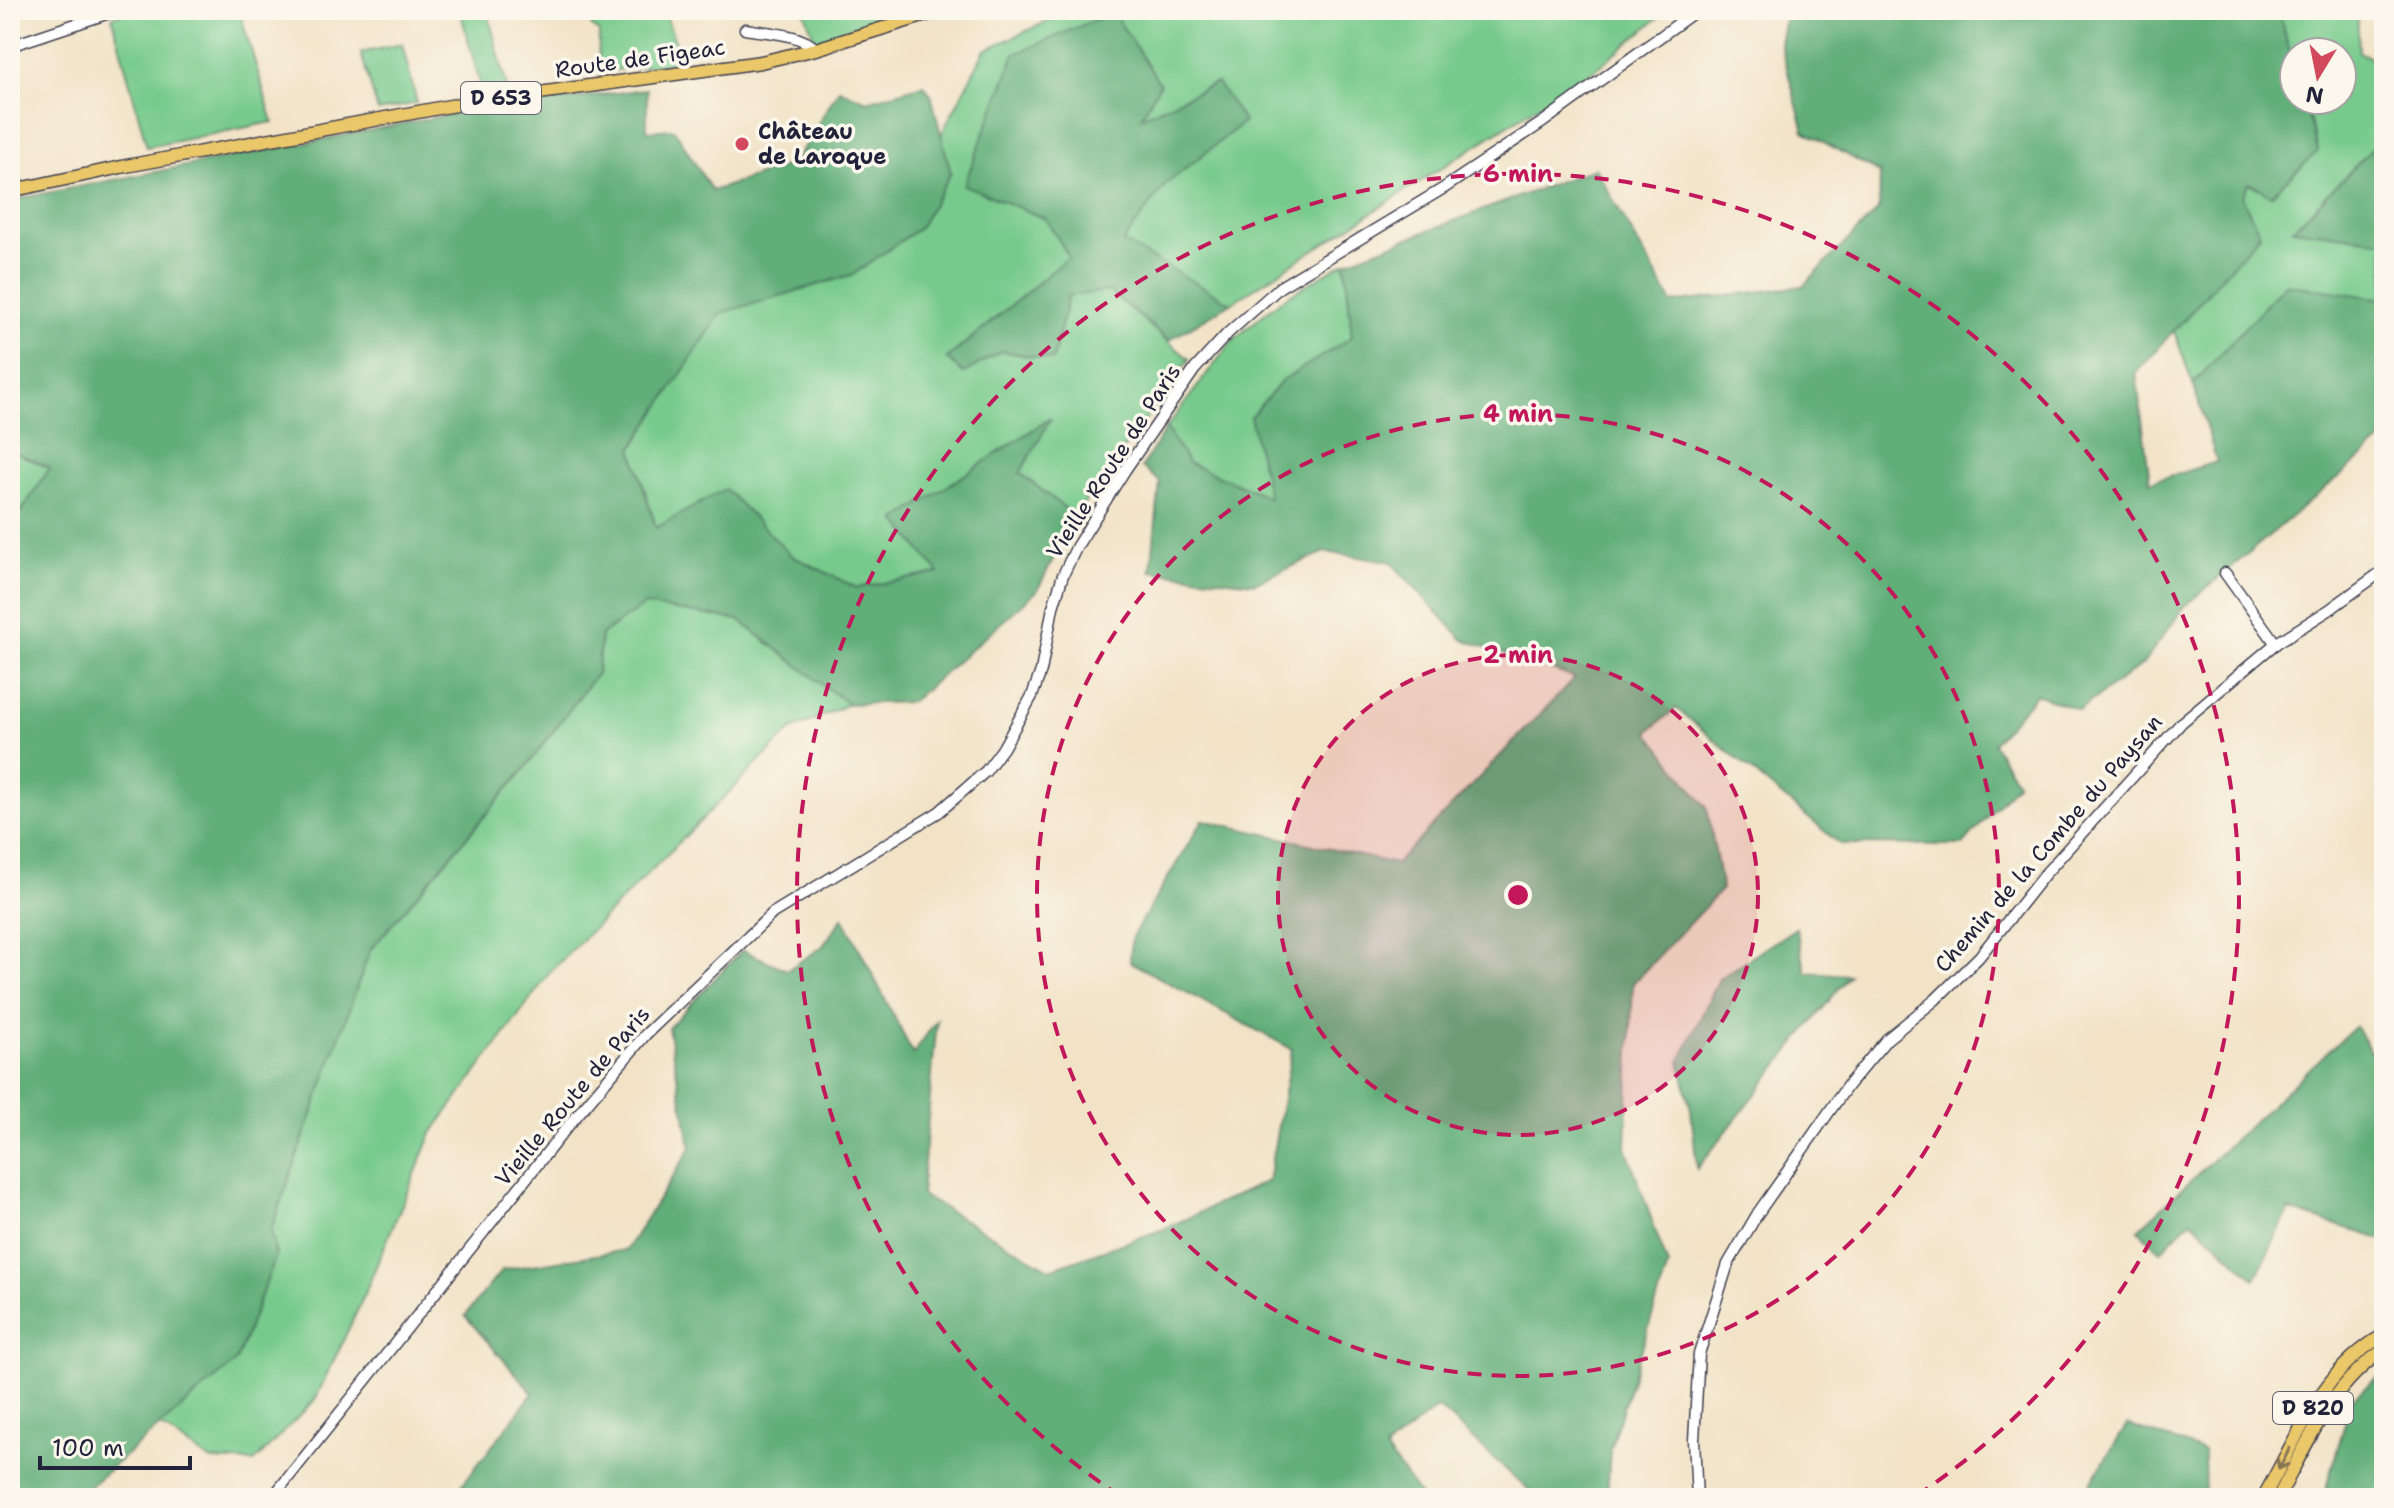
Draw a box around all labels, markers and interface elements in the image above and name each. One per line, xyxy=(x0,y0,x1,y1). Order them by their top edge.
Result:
street label: Route de Figeac xyxy=(553,32,727,85)
north arrow xyxy=(2278,36,2358,116)
text: N xyxy=(2304,79,2326,111)
road number: D 653 xyxy=(461,82,541,114)
place label: Château de Laroque xyxy=(758,117,886,171)
marker: Château de Laroque xyxy=(733,135,751,153)
text: 6 min xyxy=(1483,158,1553,190)
street label: Vieille Route de Paris xyxy=(1040,358,1187,564)
text: 4 min xyxy=(1483,398,1553,430)
text: 2 min xyxy=(1483,639,1553,671)
street label: Chemin de la Combe du Paysan xyxy=(1928,708,2169,978)
centre of rings xyxy=(1504,881,1532,909)
street label: Vieille Route de Paris xyxy=(489,1000,656,1192)
road number: D 820 xyxy=(2273,1392,2353,1424)
scale bar xyxy=(40,1420,190,1470)
text: 100 m xyxy=(52,1432,124,1464)
one-way arrow xyxy=(2275,1447,2291,1470)

